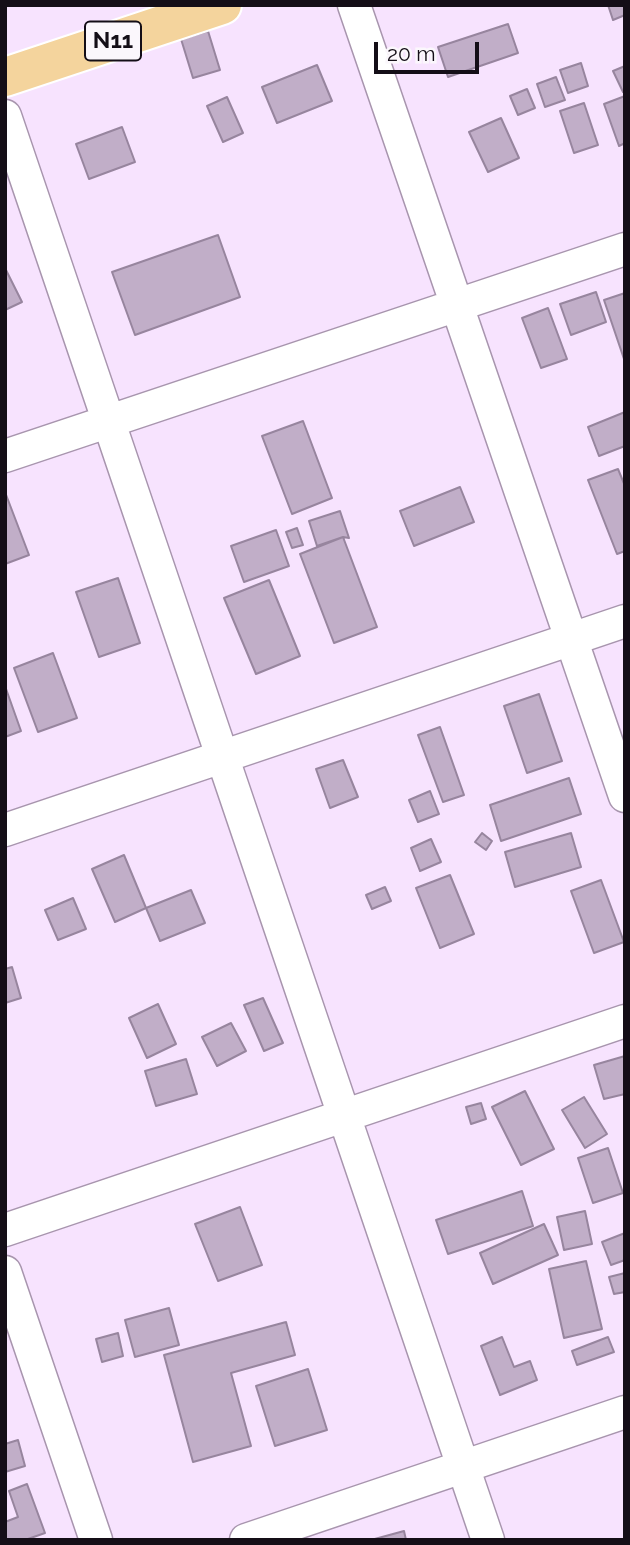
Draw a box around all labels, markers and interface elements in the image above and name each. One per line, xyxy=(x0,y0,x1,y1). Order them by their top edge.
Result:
road number: N11 xyxy=(85,22,141,60)
scale bar xyxy=(378,28,483,72)
text: 20 m xyxy=(387,41,435,66)

